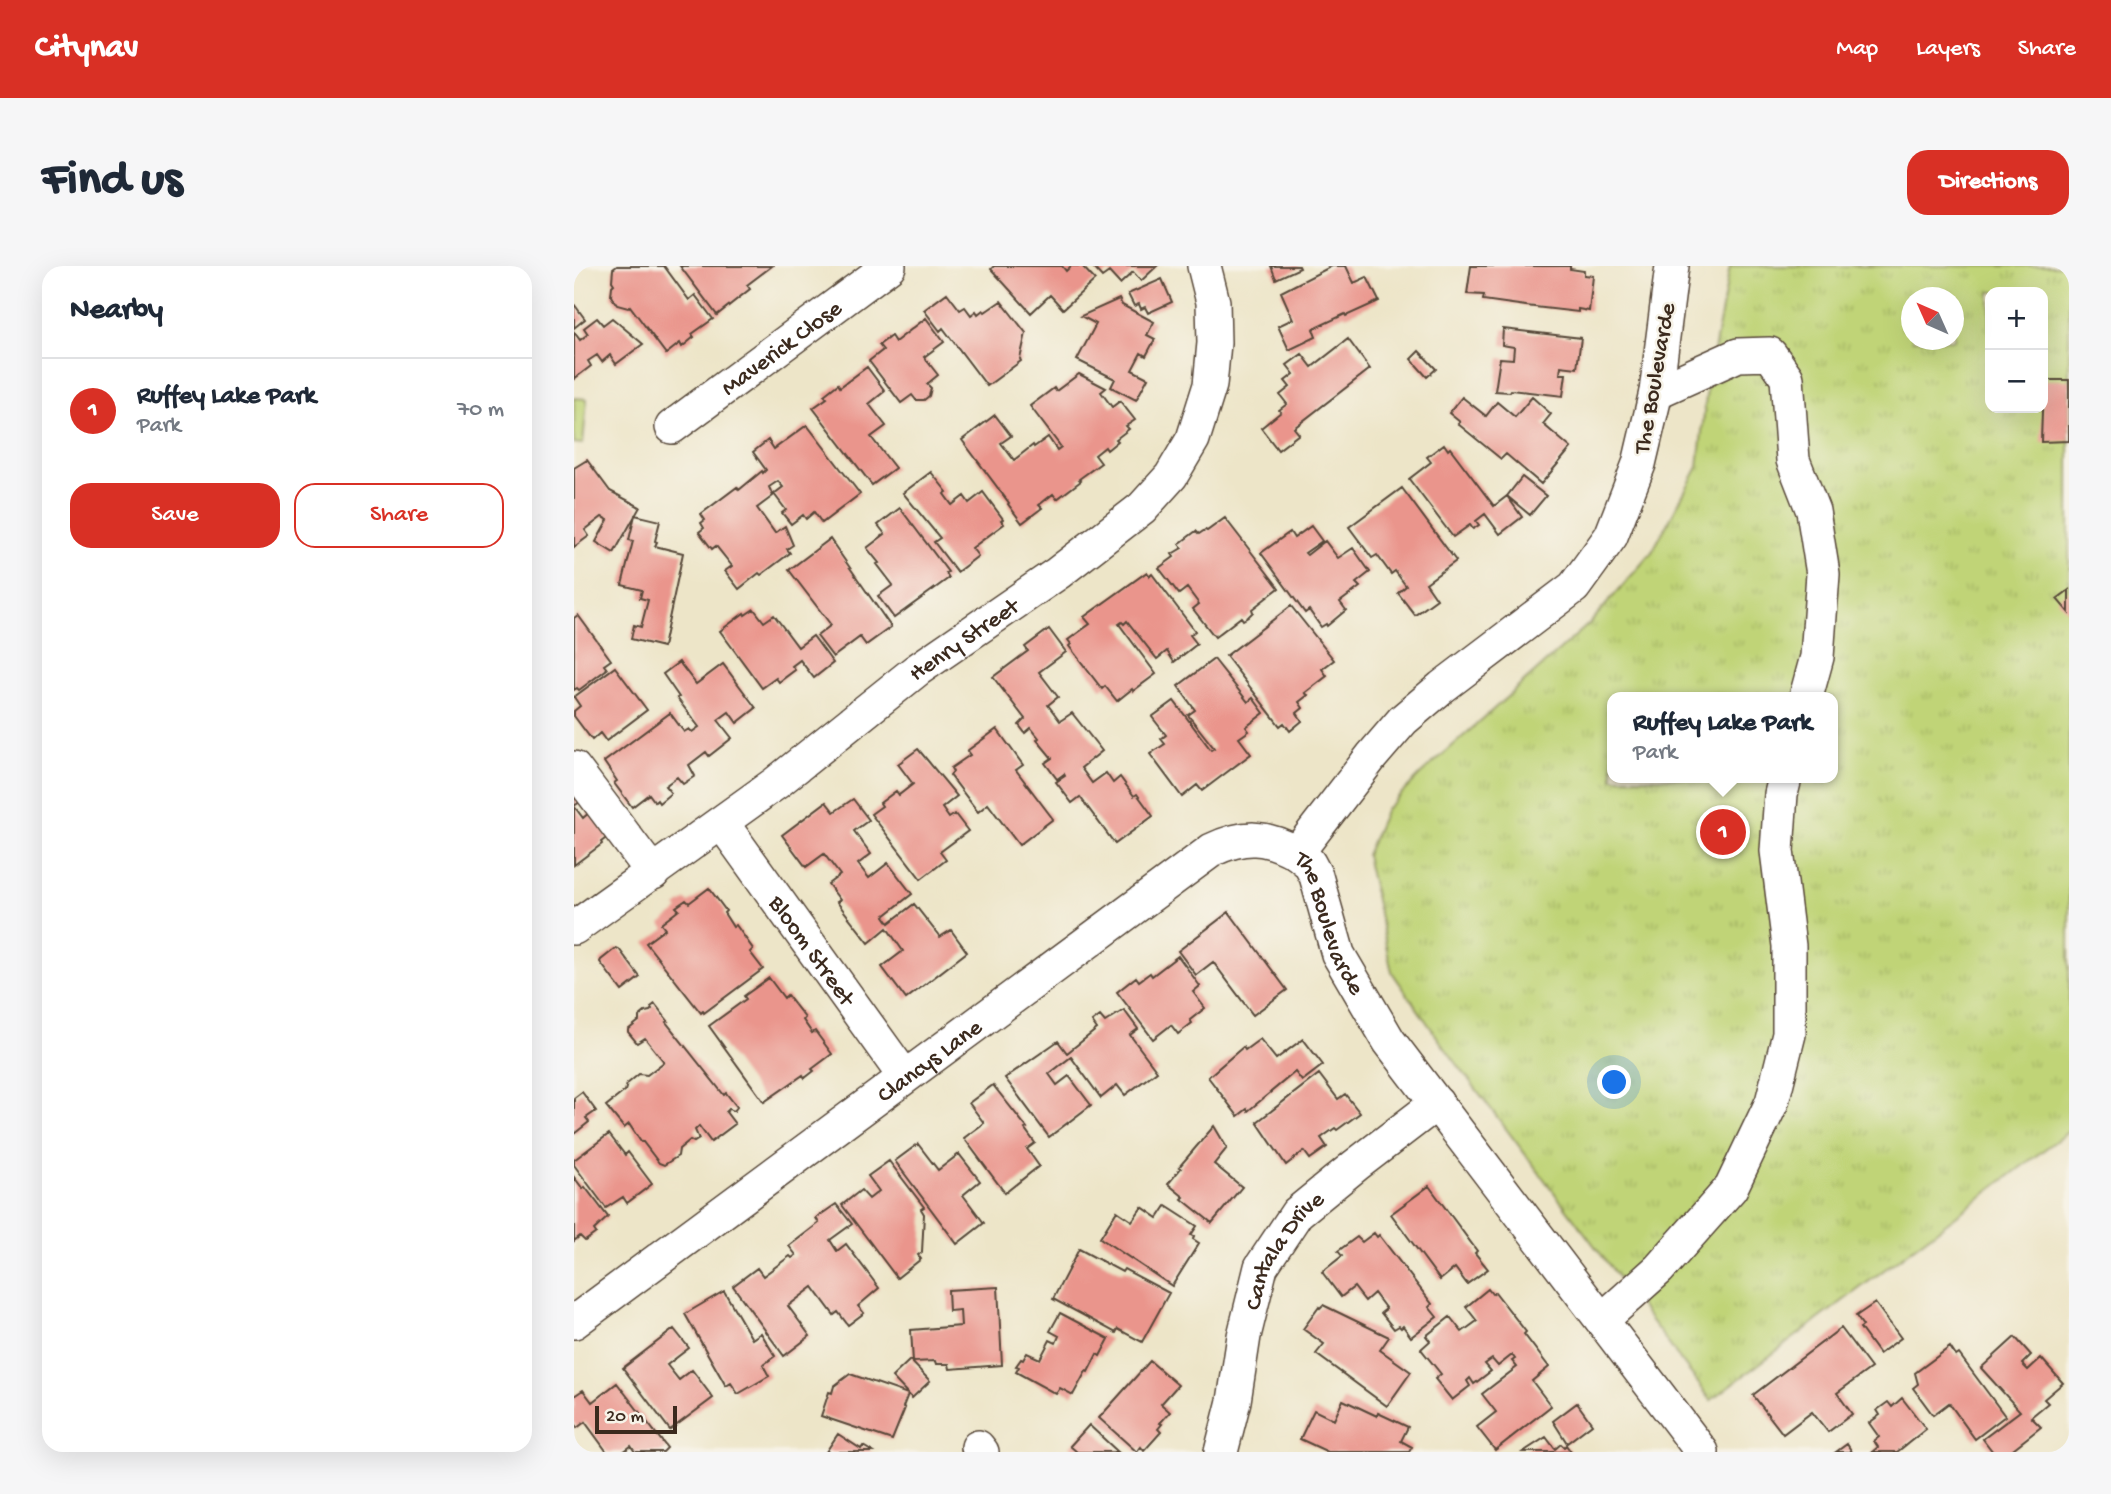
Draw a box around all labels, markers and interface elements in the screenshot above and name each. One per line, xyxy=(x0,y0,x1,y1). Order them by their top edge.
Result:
text: Citynav xyxy=(35,30,138,68)
text: Map xyxy=(1836,35,1878,64)
text: Layers xyxy=(1916,35,1980,64)
text: Share xyxy=(2018,35,2076,64)
button: Directions xyxy=(1907,150,2069,215)
text: Find us xyxy=(42,153,182,211)
north arrow xyxy=(1901,287,1964,350)
map controls xyxy=(1985,287,2048,413)
button: + xyxy=(1985,287,2048,350)
text: Nearby xyxy=(70,294,163,329)
street label: Maverick Close xyxy=(716,295,849,404)
street label: The Boulevarde xyxy=(1629,300,1684,458)
button: − xyxy=(1985,350,2048,413)
text: Ruffey Lake Park xyxy=(137,382,316,413)
text: 1 xyxy=(88,397,98,424)
text: 70 m xyxy=(457,397,504,424)
text: Park xyxy=(137,413,181,440)
button: Save xyxy=(70,483,280,548)
button: Share xyxy=(294,483,504,548)
street label: Henry Street xyxy=(904,592,1027,689)
popup xyxy=(1607,692,1838,783)
text: Ruffey Lake Park xyxy=(1633,709,1812,740)
text: Park xyxy=(1633,740,1677,767)
pin: 1 xyxy=(1700,806,1746,858)
street label: The Boulevarde xyxy=(1286,845,1370,1001)
street label: Bloom Street xyxy=(760,890,861,1014)
street label: Clancys Lane xyxy=(872,1014,989,1111)
your location xyxy=(1597,1065,1631,1099)
street label: Cantala Drive xyxy=(1240,1186,1332,1313)
scale bar xyxy=(595,1403,677,1435)
text: 20 m xyxy=(606,1406,644,1429)

